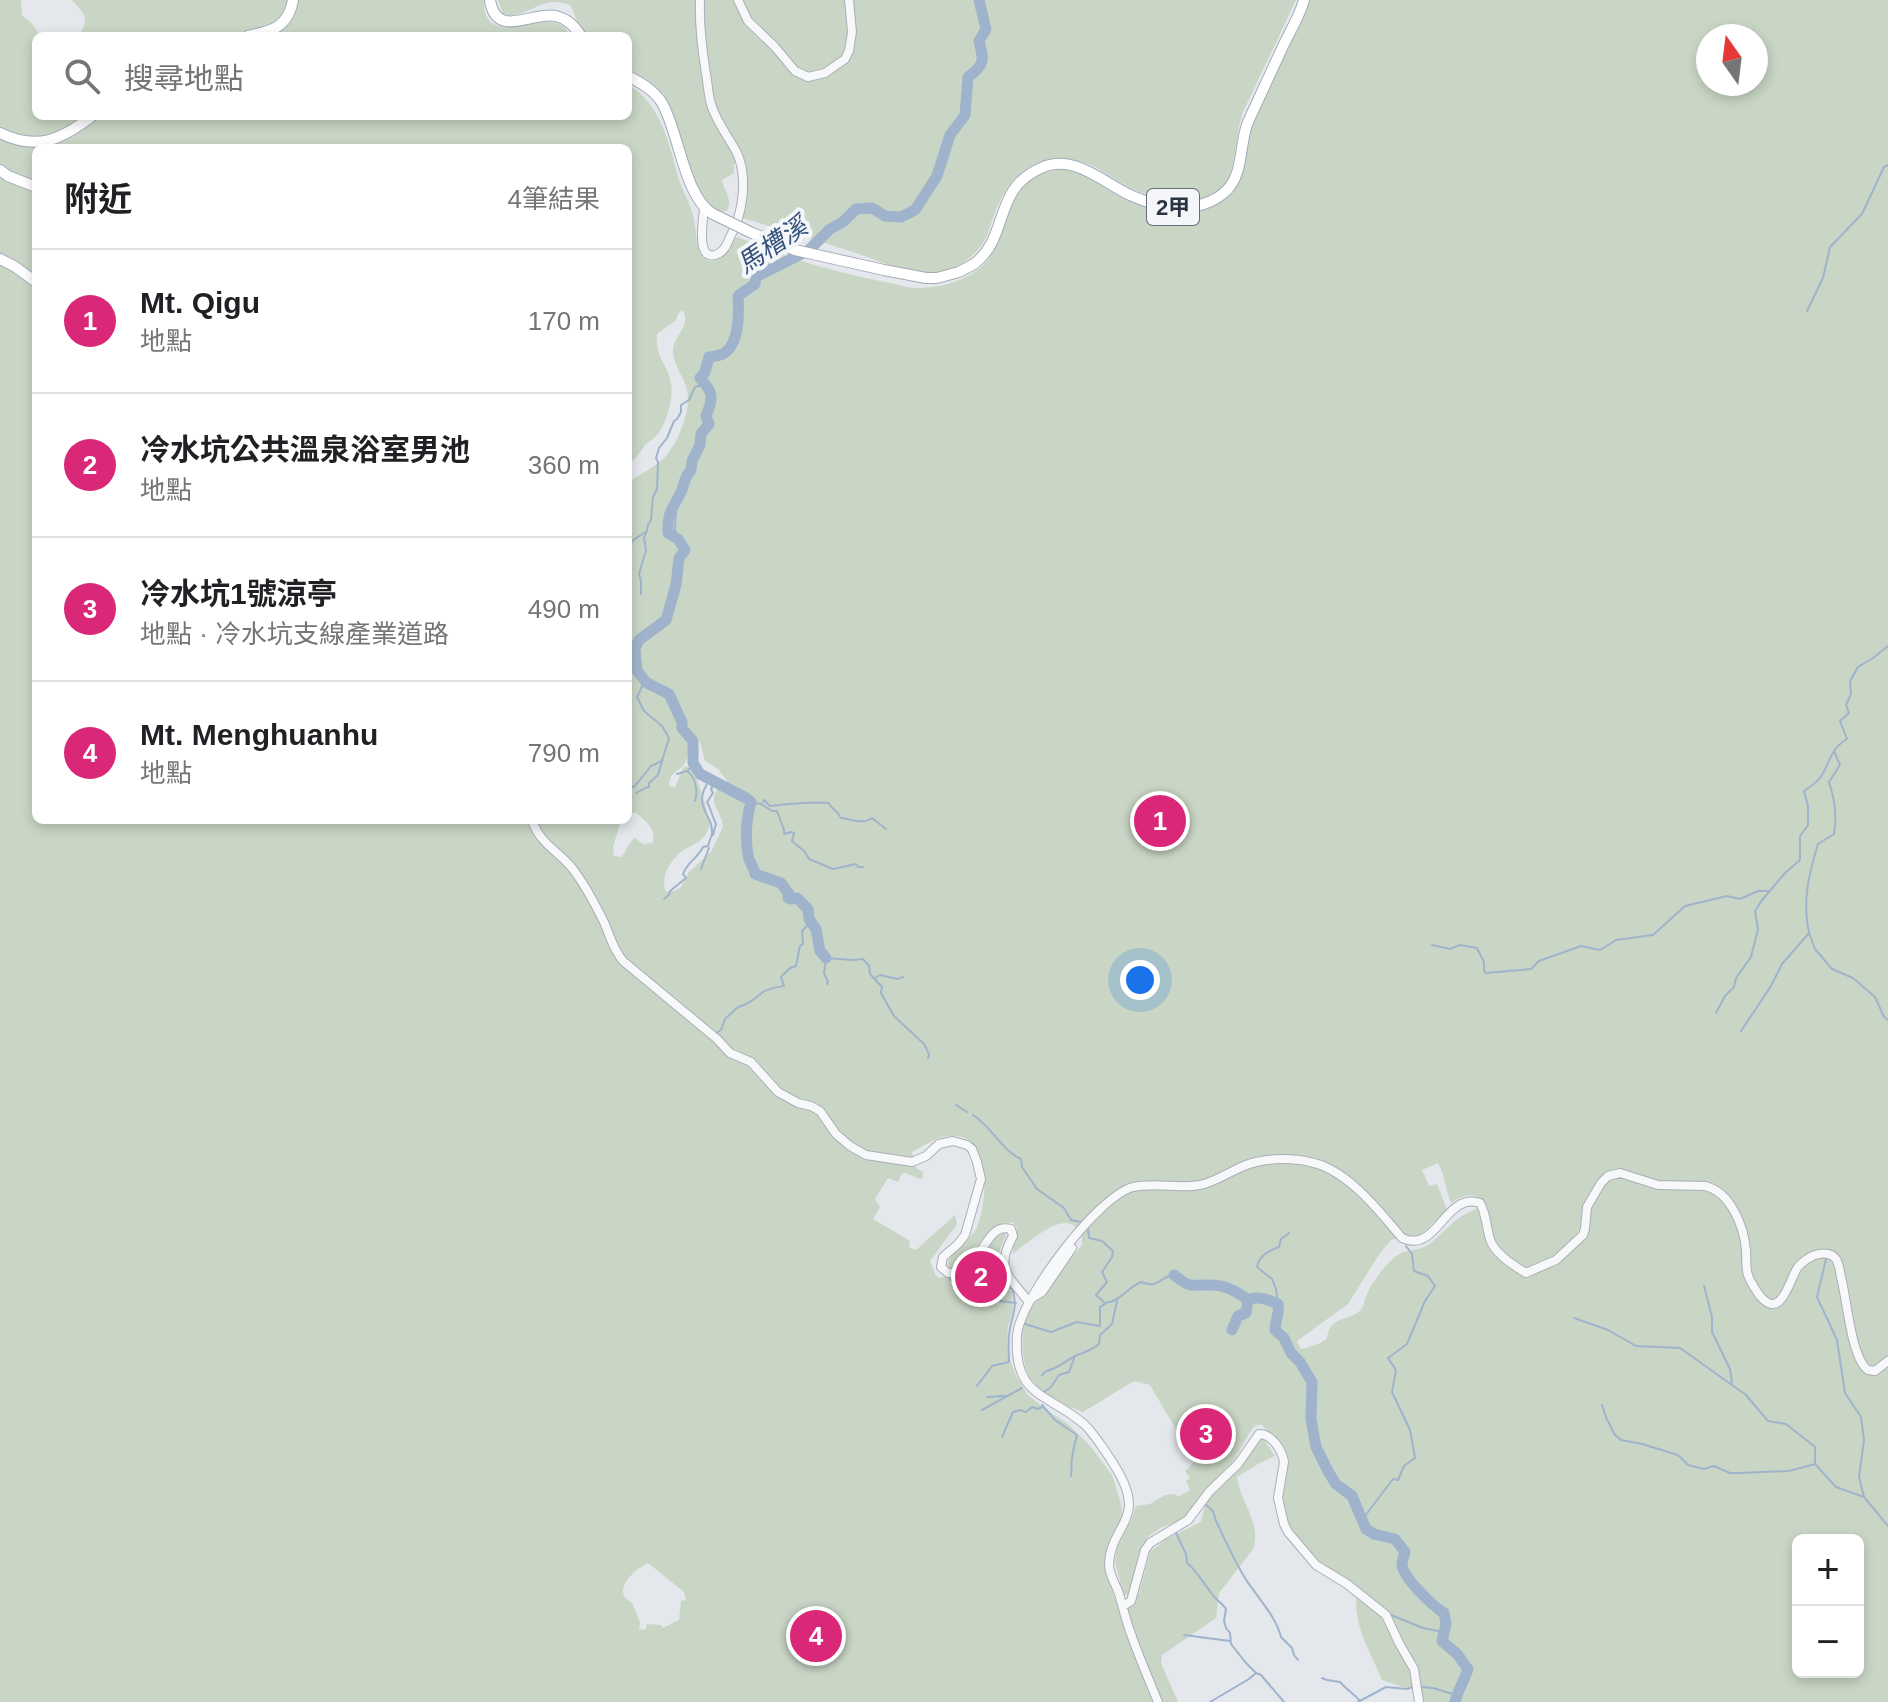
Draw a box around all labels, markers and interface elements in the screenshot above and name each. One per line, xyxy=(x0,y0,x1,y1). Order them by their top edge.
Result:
north arrow xyxy=(1696,24,1768,96)
search box xyxy=(32,32,632,120)
icon: search xyxy=(60,54,104,98)
text: 搜尋地點 xyxy=(124,62,244,95)
text: 附近 xyxy=(64,180,132,218)
text: 4筆結果 xyxy=(508,184,600,214)
road number: 2甲 xyxy=(1147,189,1199,225)
water label: 馬槽溪 xyxy=(731,209,816,279)
text: Mt. Qigu xyxy=(140,286,260,319)
text: 1 xyxy=(83,306,97,336)
text: 170 m xyxy=(528,306,600,336)
text: 地點 xyxy=(140,326,192,356)
text: 冷水坑公共溫泉浴室男池 xyxy=(140,433,470,466)
text: 2 xyxy=(83,450,97,480)
text: 360 m xyxy=(528,450,600,480)
text: 地點 xyxy=(140,475,192,505)
text: 冷水坑1號涼亭 xyxy=(140,577,337,610)
text: 3 xyxy=(83,594,97,624)
text: 490 m xyxy=(528,594,600,624)
text: 地點 · 冷水坑支線產業道路 xyxy=(140,619,449,649)
text: Mt. Menghuanhu xyxy=(140,718,378,751)
text: 4 xyxy=(83,738,97,768)
text: 790 m xyxy=(528,738,600,768)
text: 地點 xyxy=(140,758,192,788)
pin: 1 xyxy=(1134,791,1186,851)
your location xyxy=(1120,960,1160,1000)
pin: 2 xyxy=(955,1247,1007,1307)
pin: 3 xyxy=(1180,1404,1232,1464)
map controls xyxy=(1792,1534,1864,1678)
button: + xyxy=(1792,1534,1864,1606)
pin: 4 xyxy=(790,1606,842,1666)
button: − xyxy=(1792,1606,1864,1678)

